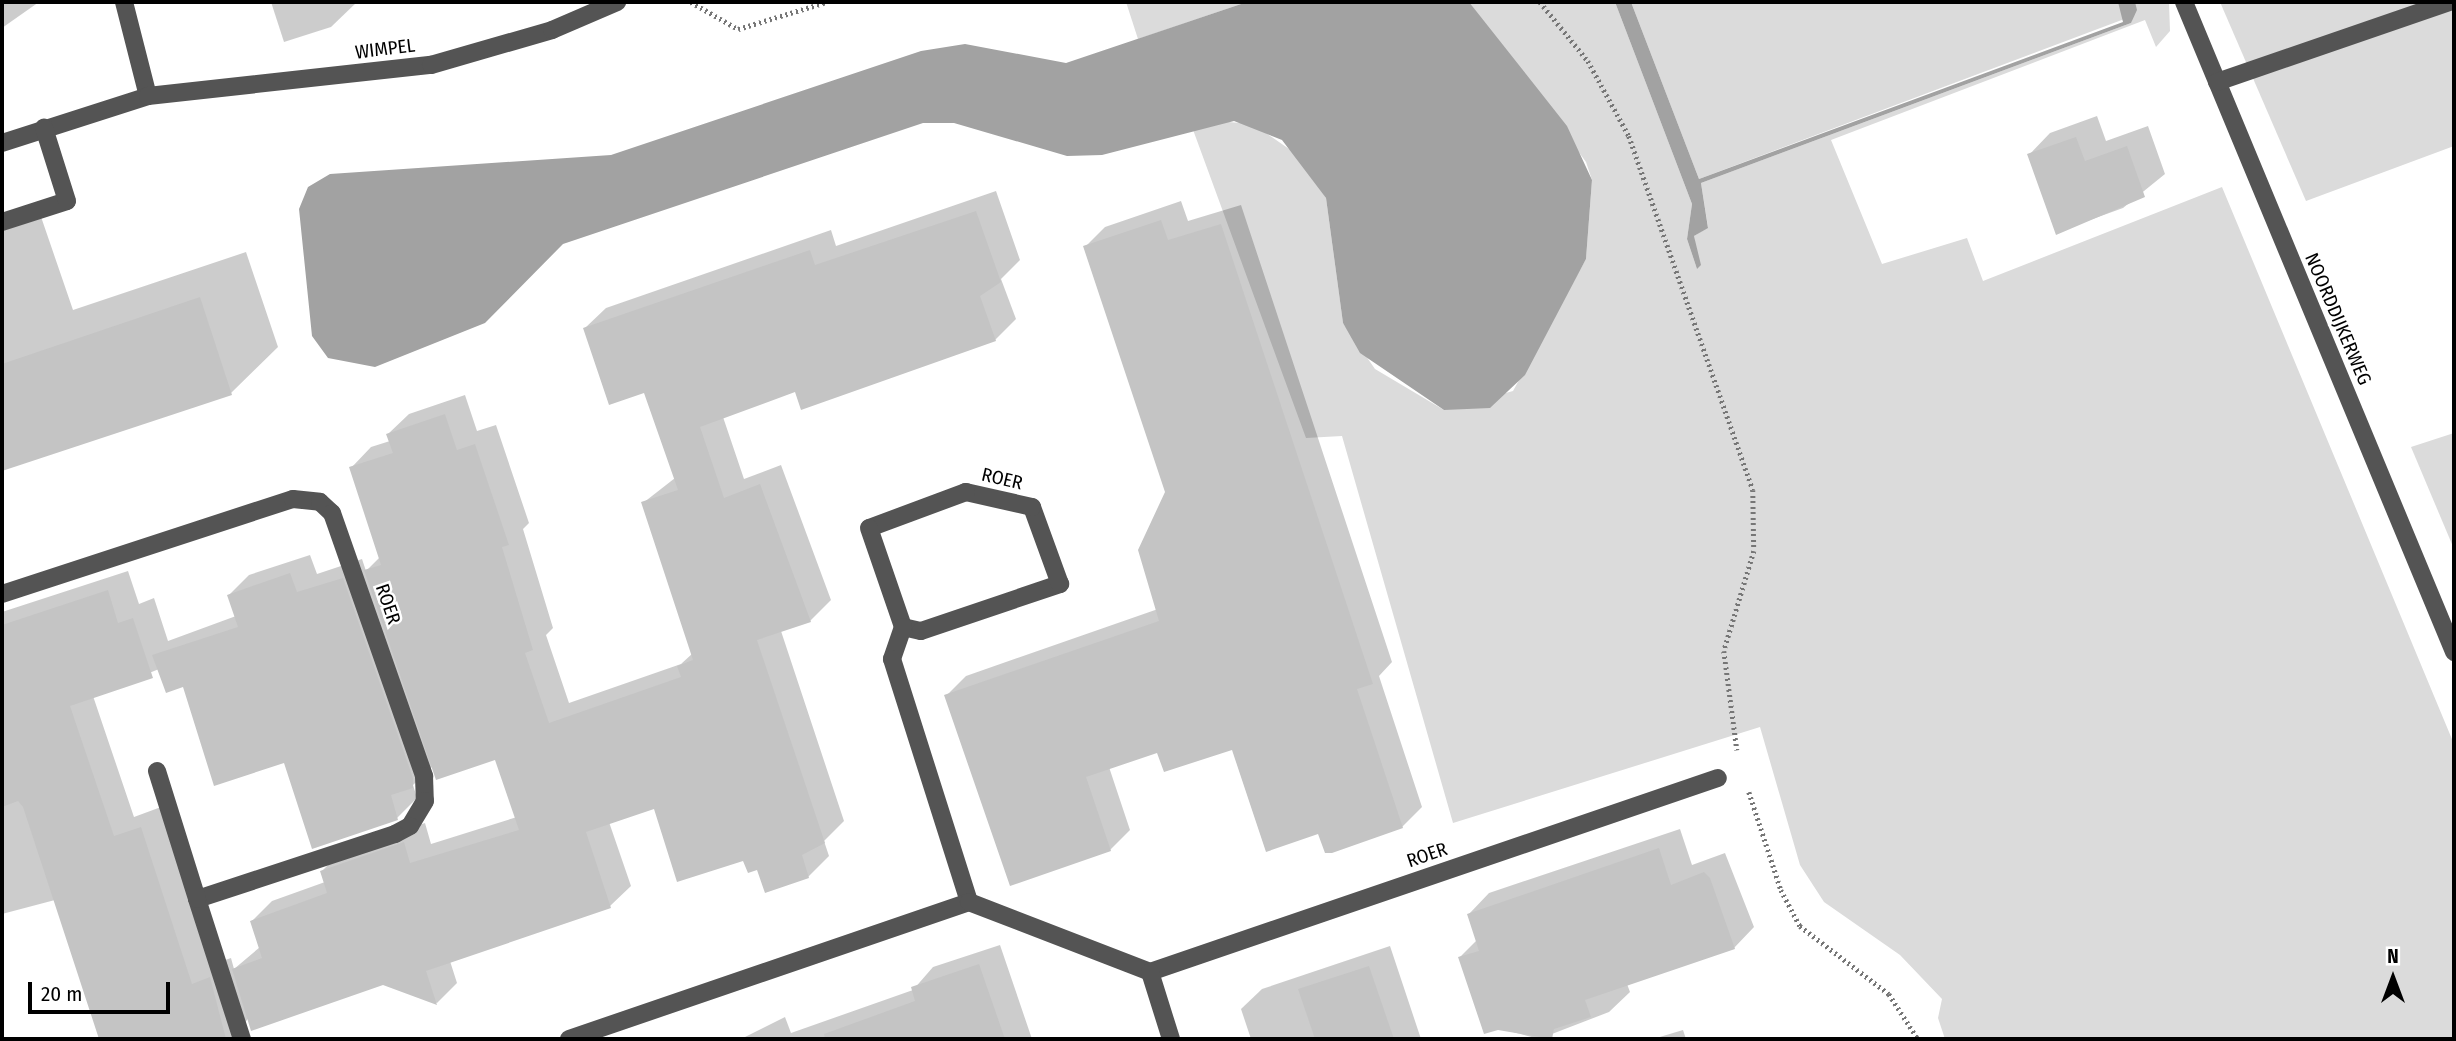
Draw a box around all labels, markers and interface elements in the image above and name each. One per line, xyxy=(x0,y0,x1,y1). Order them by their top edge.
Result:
street label: WIMPEL xyxy=(354,34,416,64)
street label: NOORDDIJKERWEG xyxy=(2300,250,2376,388)
street label: ROER xyxy=(979,463,1025,495)
street label: ROER xyxy=(370,581,406,627)
street label: ROER xyxy=(1404,837,1450,873)
north arrow xyxy=(2358,943,2428,1013)
text: N xyxy=(2387,945,2399,968)
scale bar xyxy=(32,968,173,1012)
text: 20 m xyxy=(41,981,82,1007)

